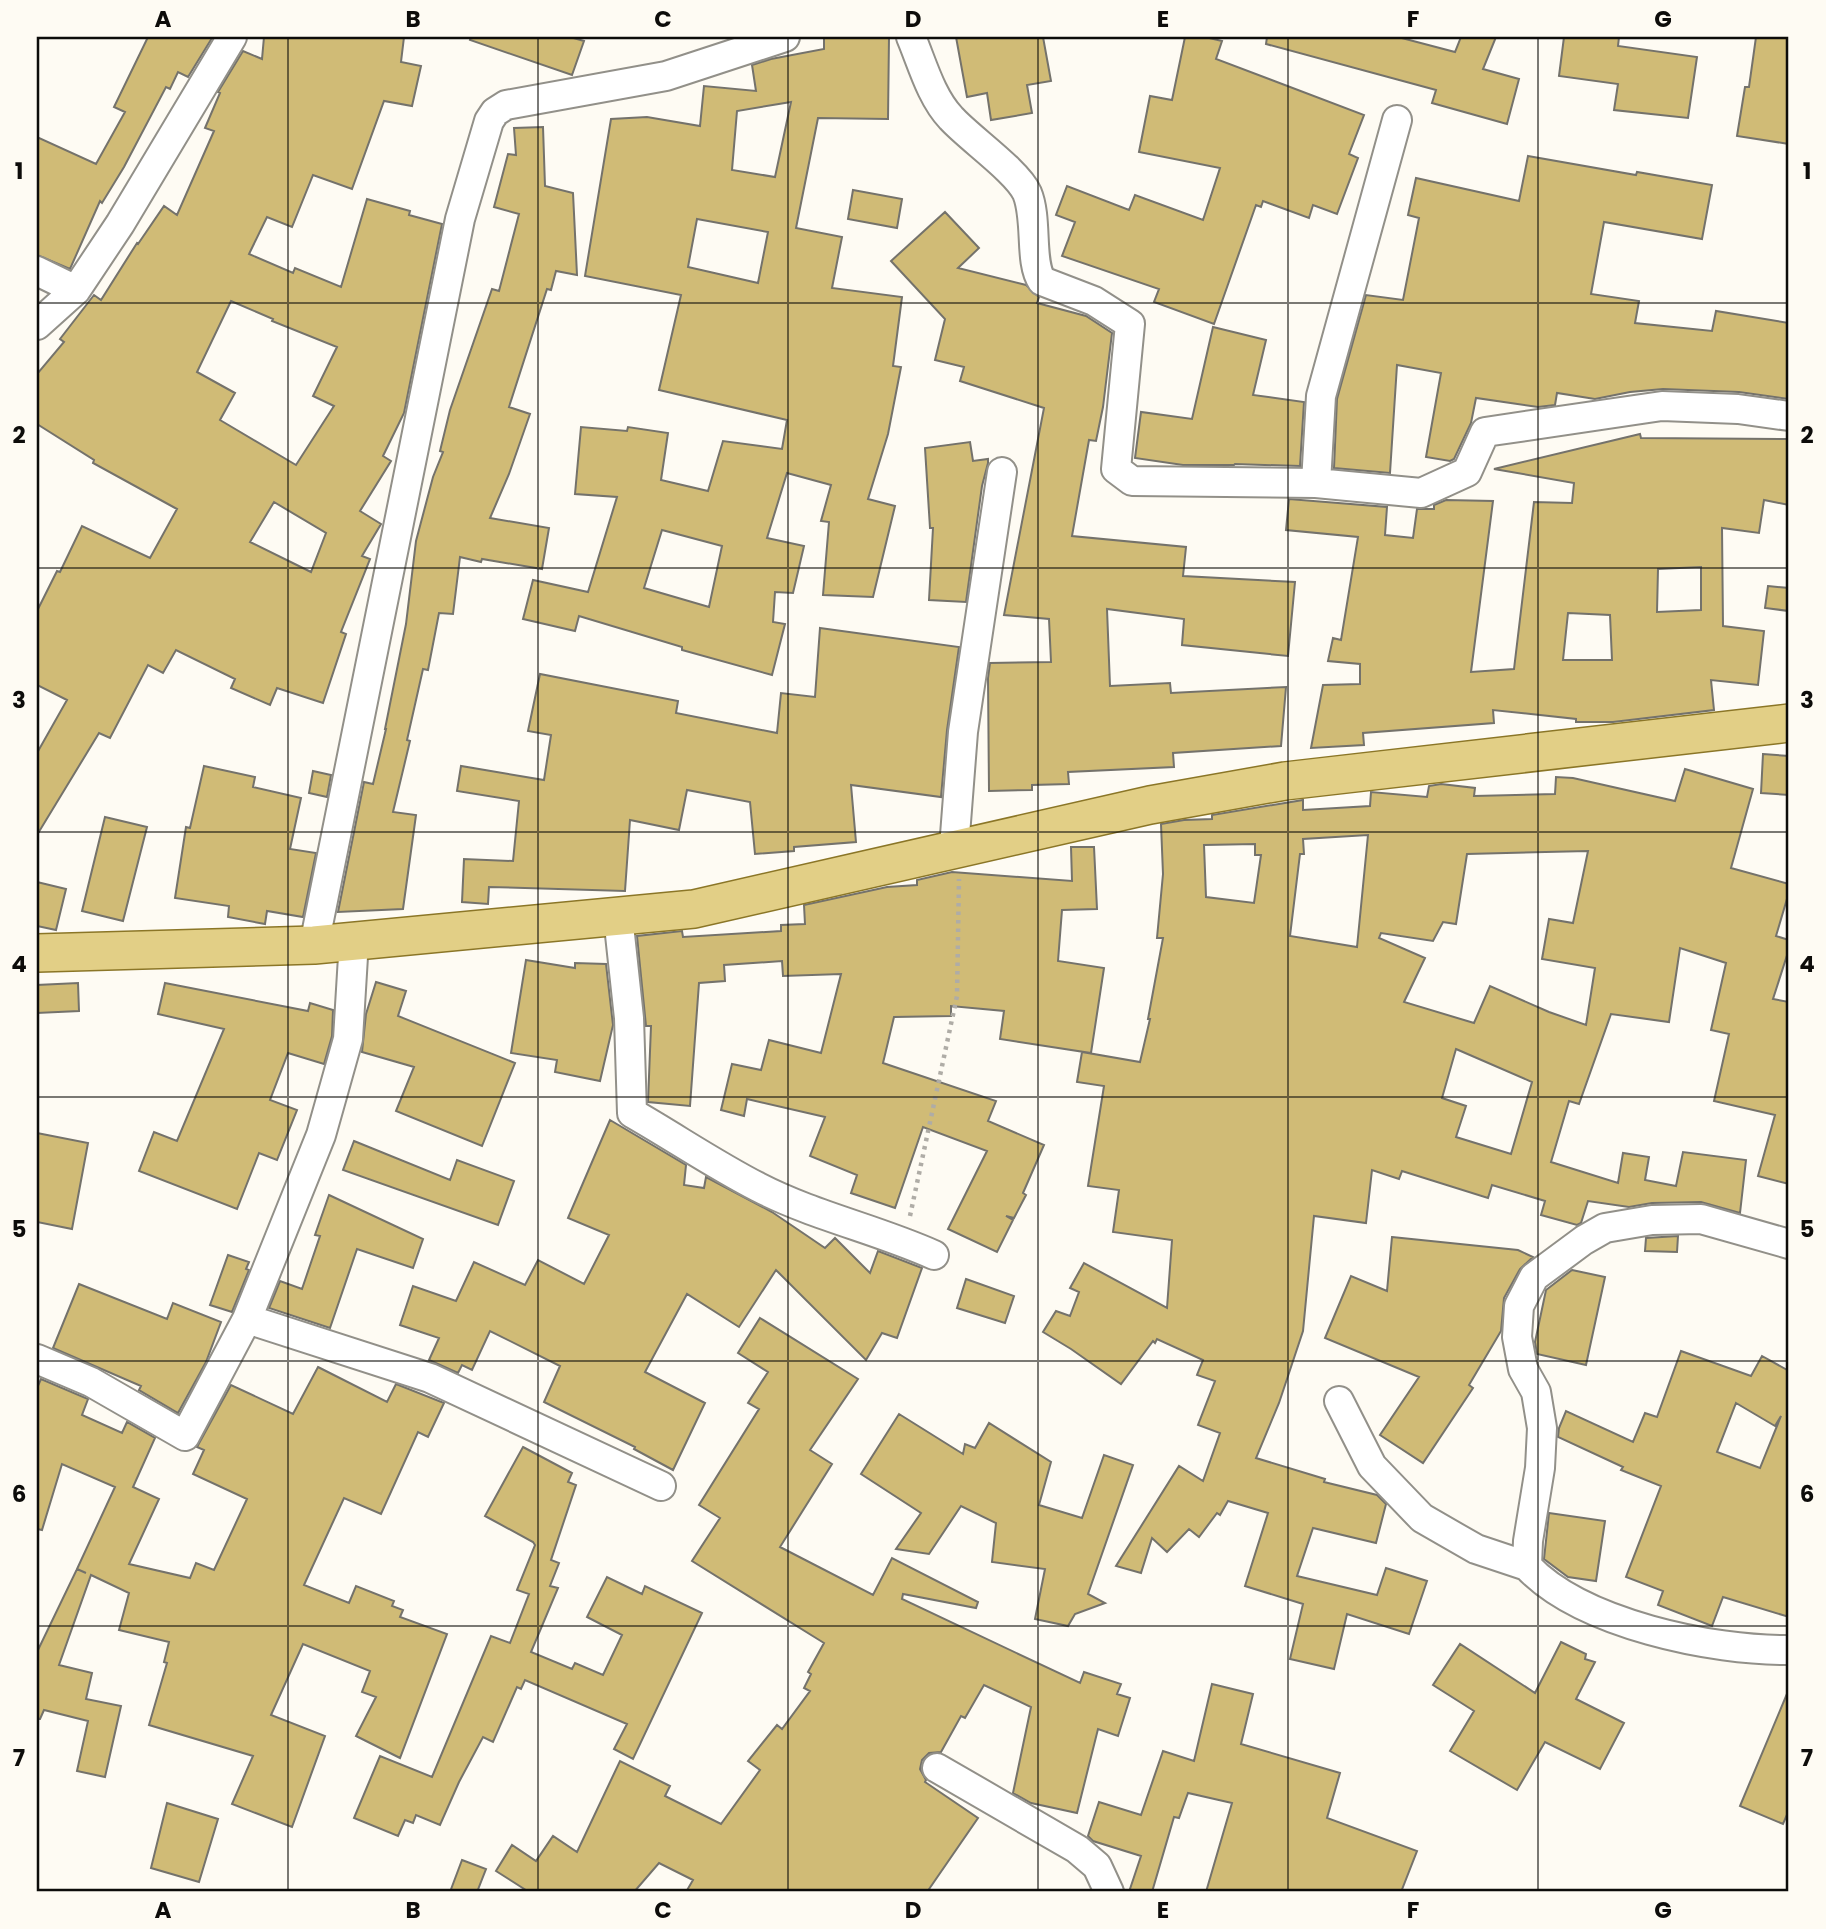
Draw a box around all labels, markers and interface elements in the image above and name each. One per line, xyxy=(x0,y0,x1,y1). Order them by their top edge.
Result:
text: A xyxy=(155,3,172,35)
text: B xyxy=(405,3,421,35)
text: C xyxy=(654,3,672,35)
text: D xyxy=(905,3,921,35)
text: E xyxy=(1157,3,1169,35)
text: F xyxy=(1407,3,1419,35)
text: G xyxy=(1654,3,1672,35)
text: 1 xyxy=(15,155,23,187)
text: 1 xyxy=(1803,155,1811,187)
text: 2 xyxy=(12,419,26,451)
text: 2 xyxy=(1800,419,1814,451)
text: 3 xyxy=(12,684,26,716)
text: 3 xyxy=(1800,684,1814,716)
text: 4 xyxy=(11,948,27,980)
text: 4 xyxy=(1799,948,1815,980)
text: 5 xyxy=(12,1213,26,1245)
text: 5 xyxy=(1800,1213,1814,1245)
text: 6 xyxy=(12,1478,26,1510)
text: 6 xyxy=(1800,1478,1814,1510)
text: 7 xyxy=(13,1742,25,1774)
text: 7 xyxy=(1801,1742,1813,1774)
text: A xyxy=(155,1894,172,1926)
text: B xyxy=(405,1894,421,1926)
text: C xyxy=(654,1894,672,1926)
text: D xyxy=(905,1894,921,1926)
text: E xyxy=(1157,1894,1169,1926)
text: F xyxy=(1407,1894,1419,1926)
text: G xyxy=(1654,1894,1672,1926)

